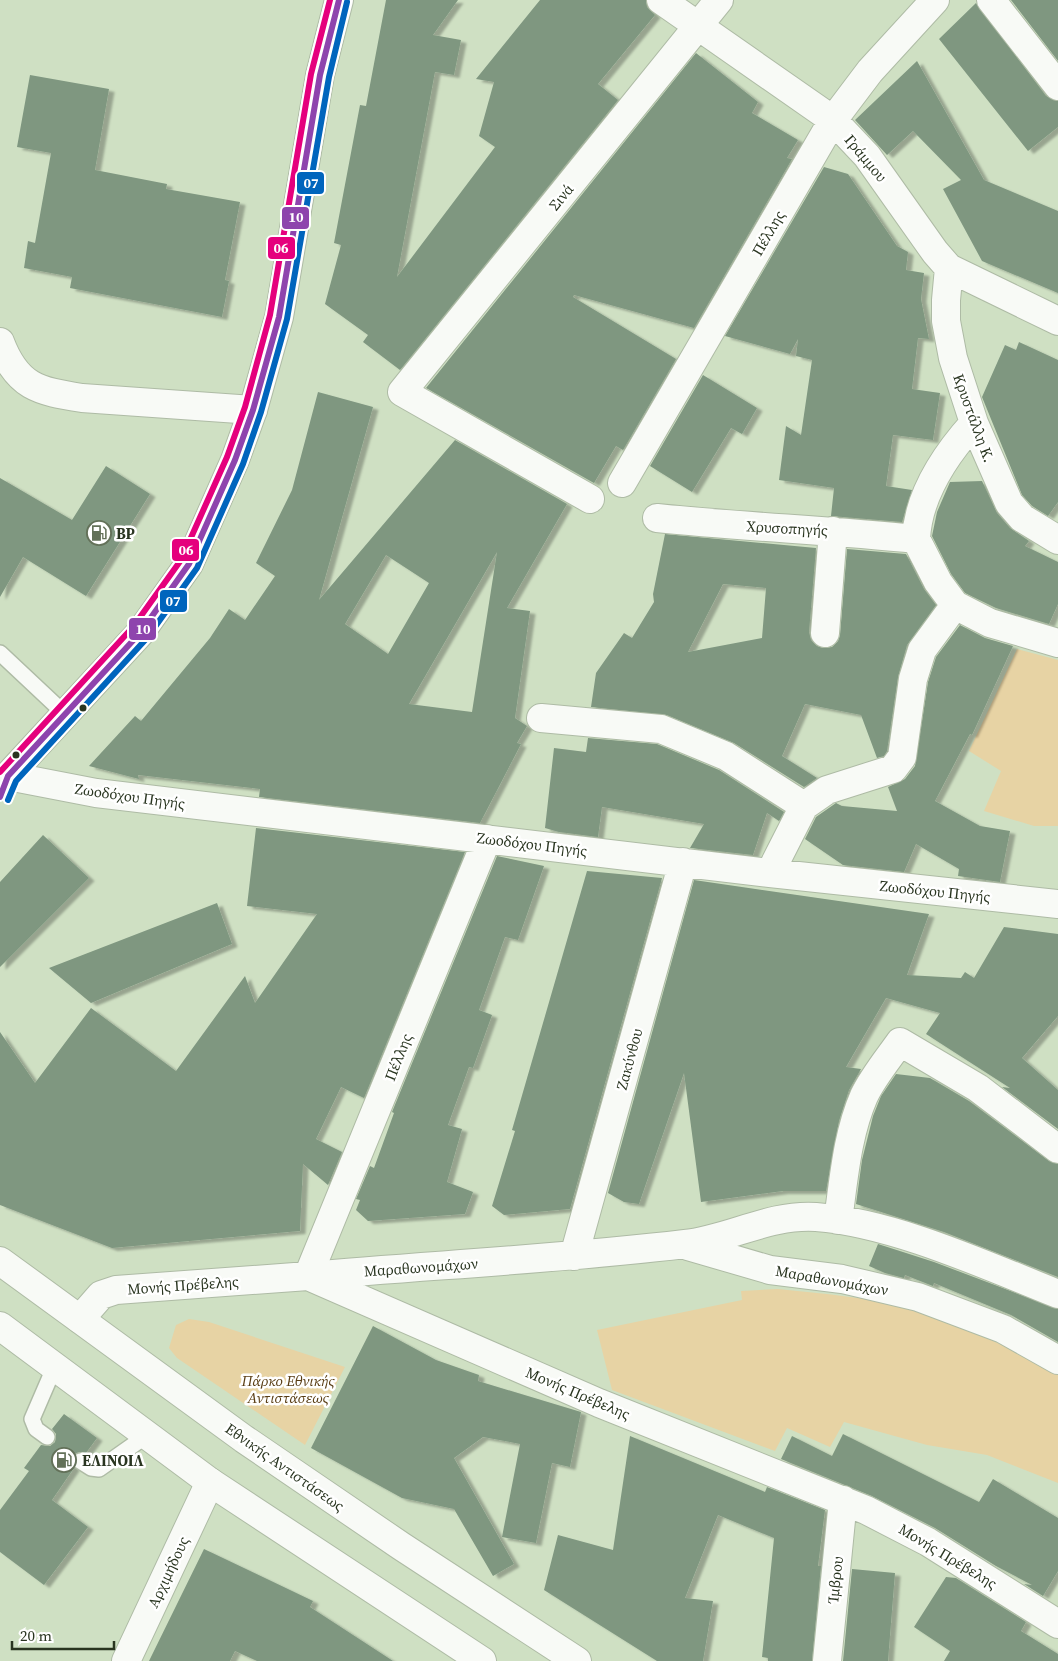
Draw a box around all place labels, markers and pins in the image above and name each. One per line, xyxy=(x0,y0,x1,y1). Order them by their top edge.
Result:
fuel station icon: BP xyxy=(86,520,112,546)
place label: BP xyxy=(116,523,135,544)
unlabelled marker xyxy=(78,703,88,713)
unlabelled marker xyxy=(11,750,21,760)
fuel station icon: ΕΛΙΝΟΙΛ xyxy=(51,1447,77,1473)
place label: ΕΛΙΝΟΙΛ xyxy=(82,1450,144,1471)

